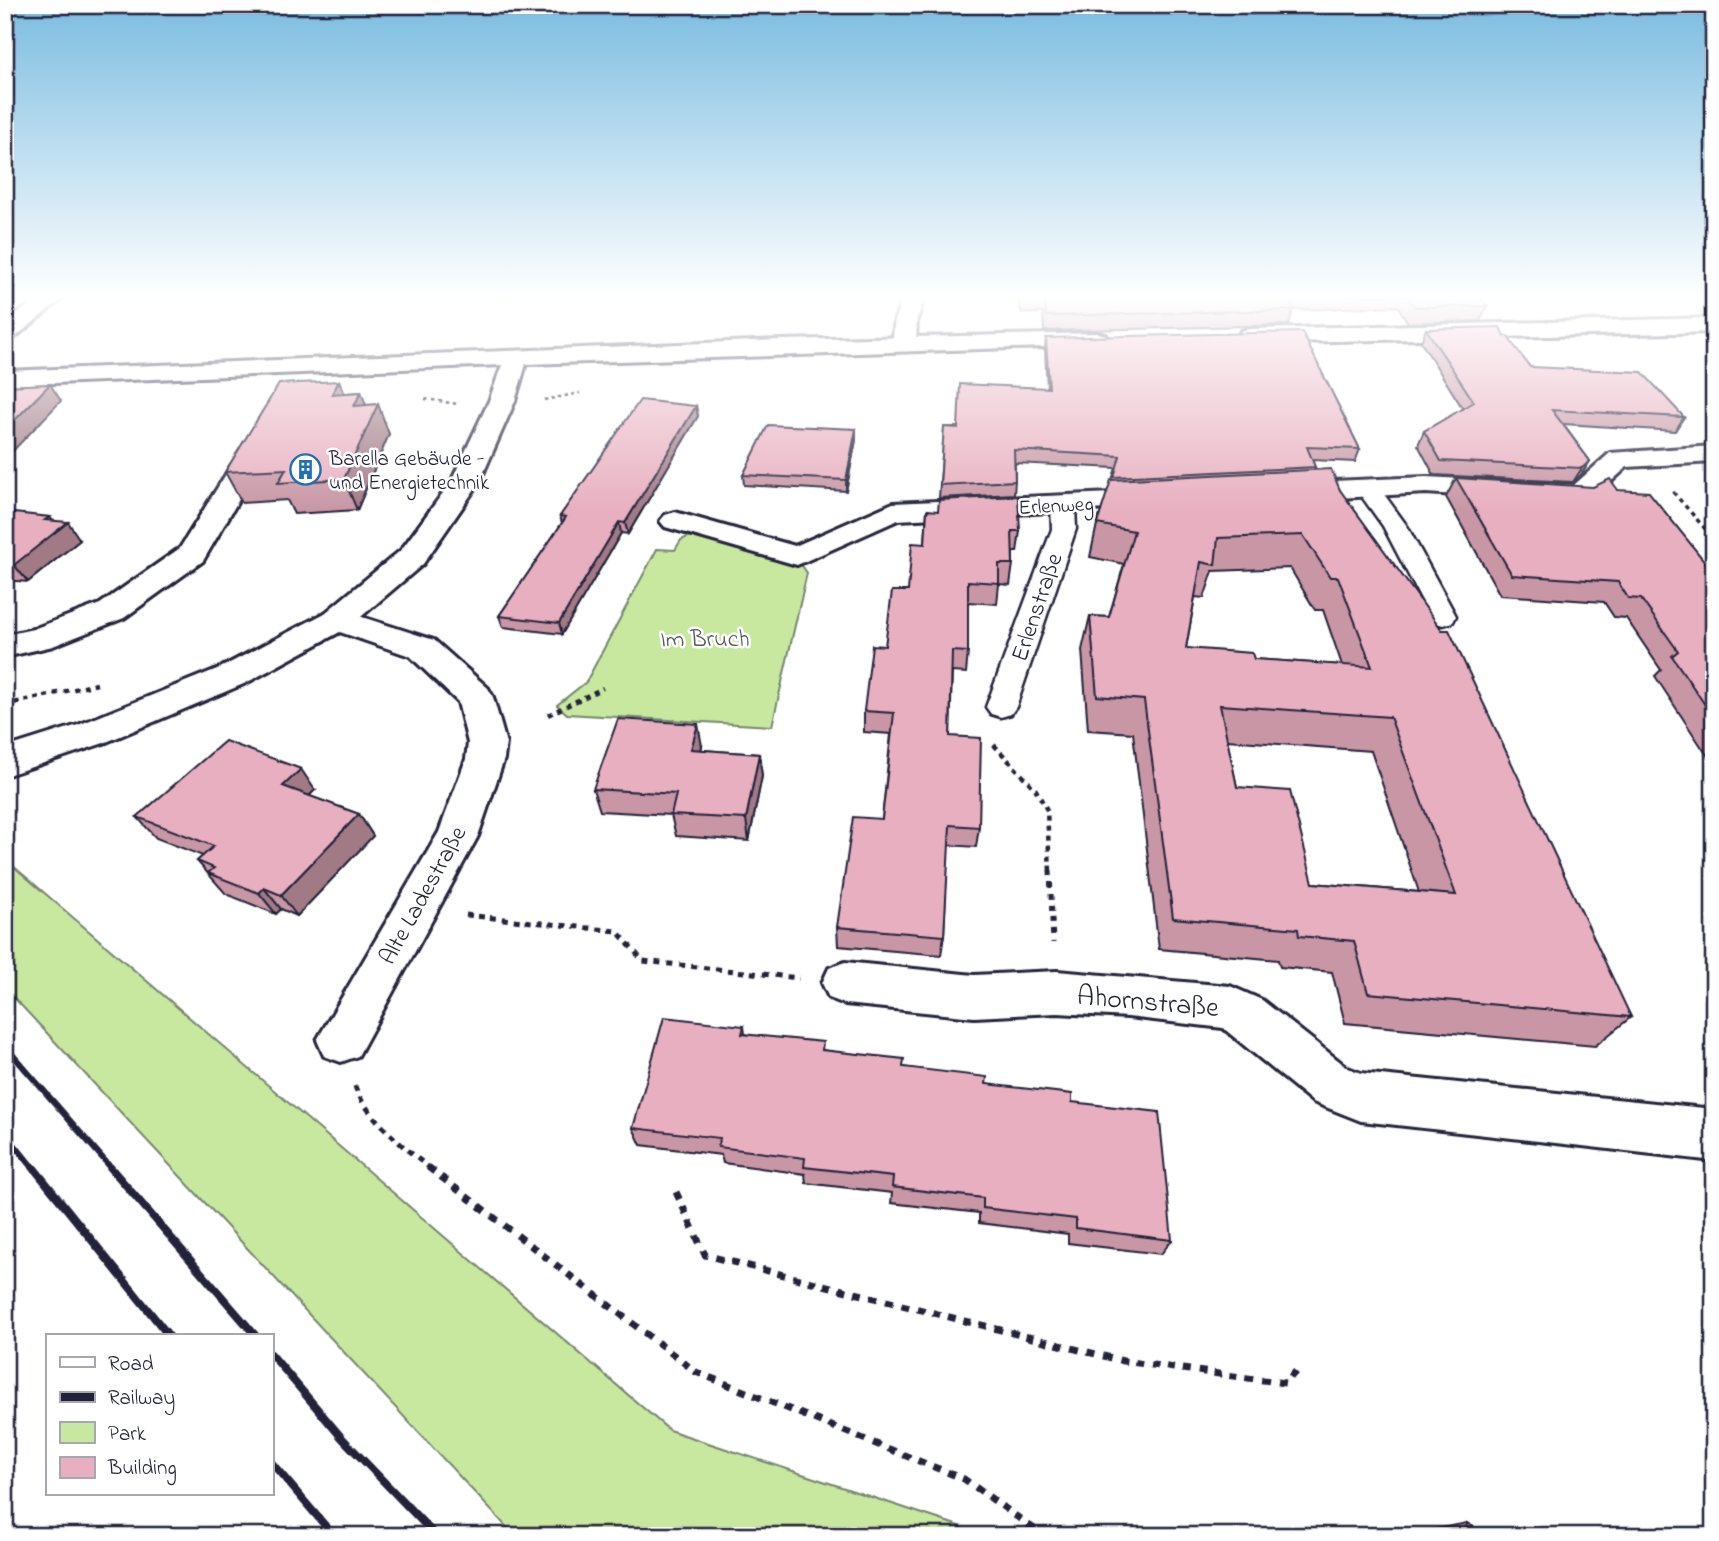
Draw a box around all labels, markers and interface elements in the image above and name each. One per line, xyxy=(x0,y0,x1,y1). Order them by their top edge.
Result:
place label: Barella Gebäude - und Energietechnik xyxy=(328,445,490,501)
building icon: Barella Gebäude - und Energietechnik xyxy=(289,453,323,487)
street label: Erlenweg xyxy=(1018,490,1095,526)
street label: Erlenstraße xyxy=(1003,549,1073,667)
park label: Im Bruch xyxy=(660,623,750,658)
street label: Alte Ladestraße xyxy=(372,820,477,972)
street label: Ahornstraße xyxy=(1075,977,1221,1030)
legend xyxy=(46,1334,273,1496)
text: Road xyxy=(108,1350,154,1380)
text: Railway xyxy=(108,1384,175,1416)
text: Park xyxy=(108,1420,147,1450)
text: Building xyxy=(107,1454,177,1486)

